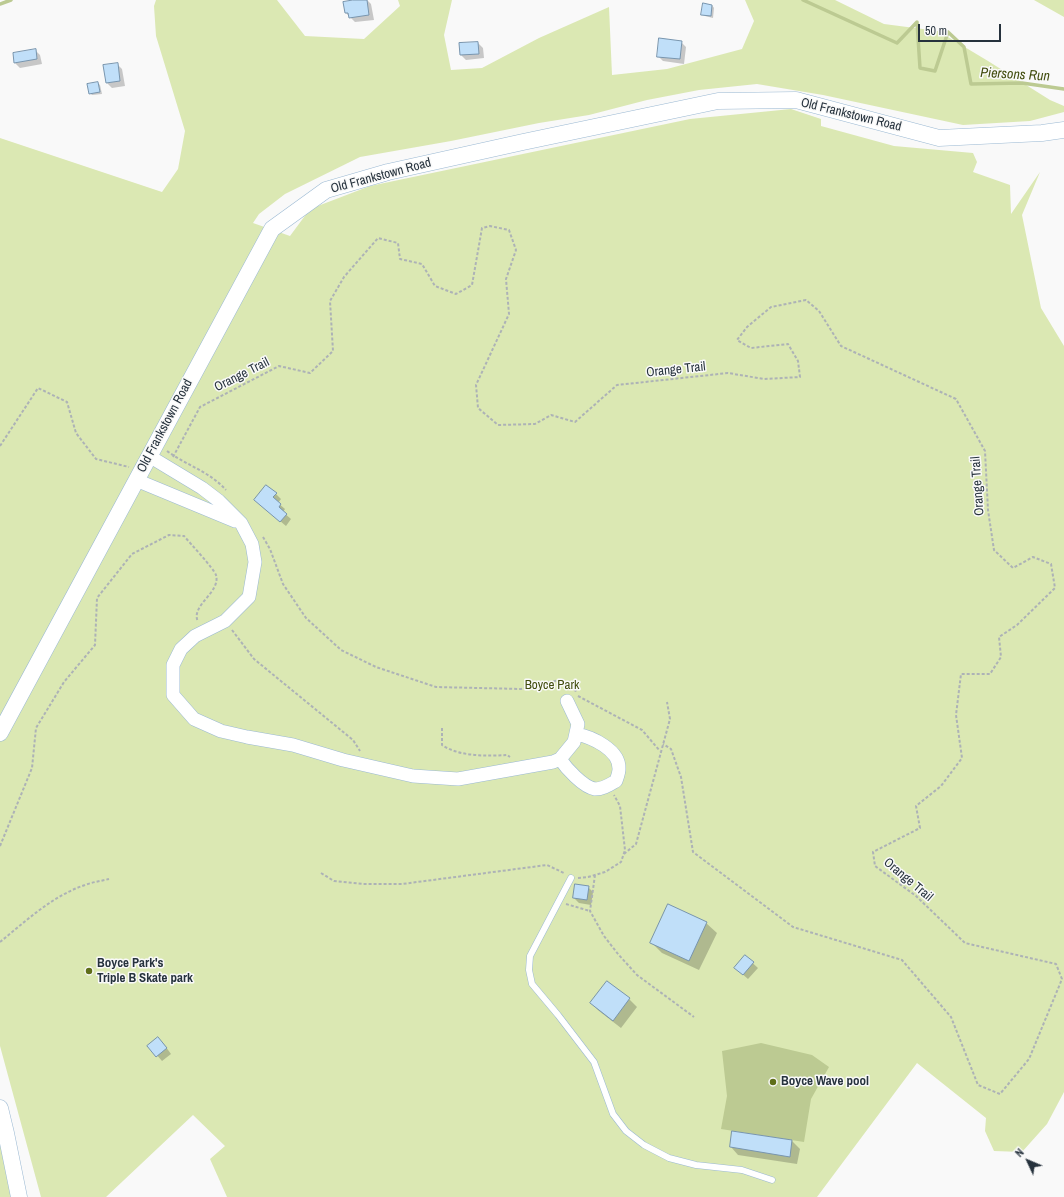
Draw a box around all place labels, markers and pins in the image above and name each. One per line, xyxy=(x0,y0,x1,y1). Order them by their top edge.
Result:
place label: Boyce Park's Triple B Skate park xyxy=(97,956,193,987)
marker: Boyce Park's Triple B Skate park xyxy=(84,966,94,976)
place label: Boyce Wave pool xyxy=(781,1074,869,1090)
marker: Boyce Wave pool xyxy=(768,1077,778,1087)

